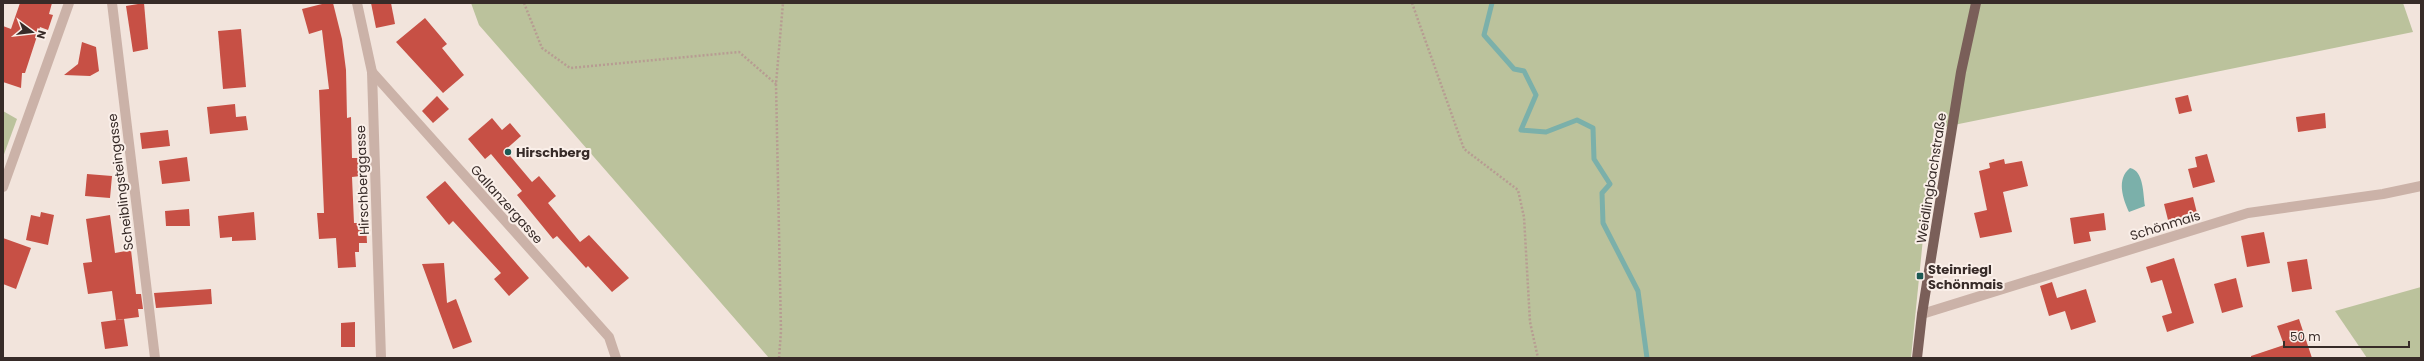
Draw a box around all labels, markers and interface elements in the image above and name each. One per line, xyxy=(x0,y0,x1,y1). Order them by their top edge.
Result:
north arrow xyxy=(12,12,52,52)
text: N xyxy=(33,29,50,41)
street label: Weidlingbachstraße xyxy=(1912,111,1951,245)
street label: Scheiblingsteingasse xyxy=(103,112,138,251)
street label: Hirschberggasse xyxy=(351,125,374,235)
place label: Hirschberg xyxy=(516,143,590,162)
marker: Hirschberg xyxy=(503,147,513,157)
street label: Gallanzergasse xyxy=(466,161,547,248)
street label: Schönmais xyxy=(2128,206,2203,245)
place label: Steinriegl Schönmais xyxy=(1928,260,2003,294)
marker: Steinriegl Schönmais xyxy=(1915,271,1925,281)
scale bar xyxy=(2284,323,2409,349)
text: 50 m xyxy=(2290,328,2321,345)

